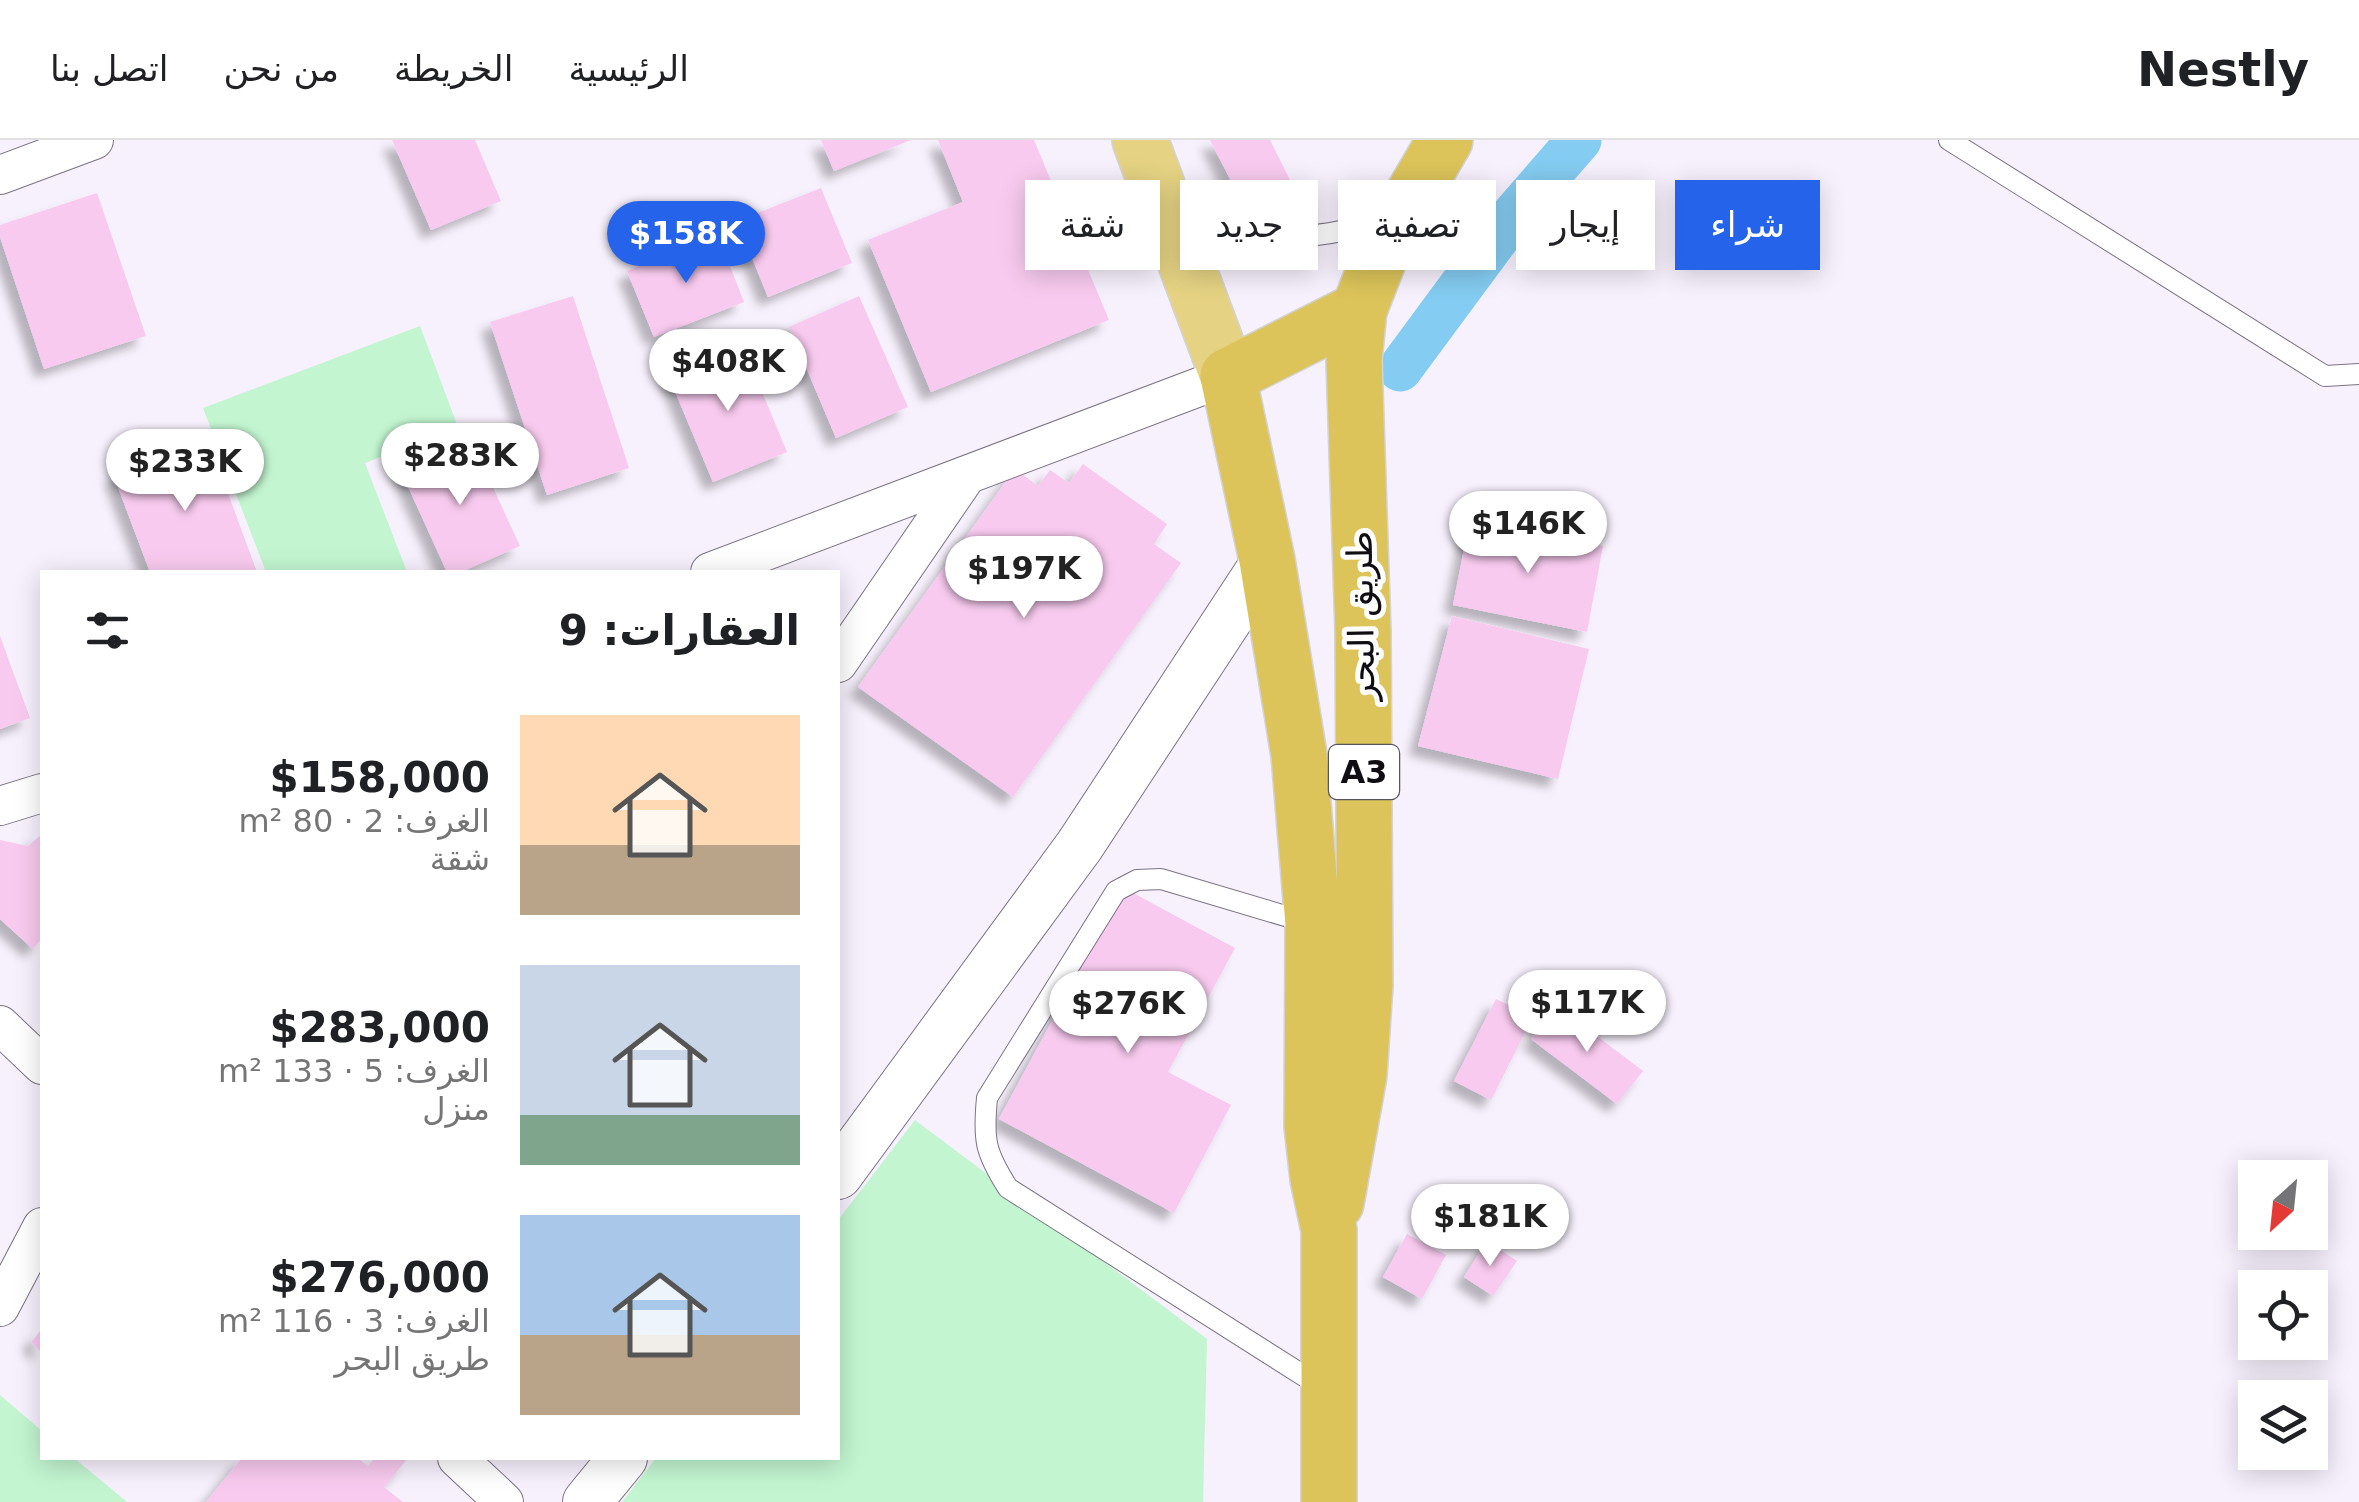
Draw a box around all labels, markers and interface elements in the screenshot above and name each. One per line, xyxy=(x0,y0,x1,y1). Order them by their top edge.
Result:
text: Nestly xyxy=(2137,41,2309,97)
text: اتصل بنا xyxy=(50,49,168,89)
text: من نحن xyxy=(223,49,339,89)
text: الخريطة xyxy=(394,49,513,89)
text: الرئيسية xyxy=(568,49,689,89)
chip: شقة xyxy=(1025,180,1160,270)
chip: جديد xyxy=(1180,180,1318,270)
chip: تصفية xyxy=(1338,180,1496,270)
chip: إيجار xyxy=(1516,180,1655,270)
chip: شراء xyxy=(1675,180,1820,270)
pin: $158K xyxy=(616,201,756,286)
text: $158K xyxy=(629,214,743,252)
pin: $408K xyxy=(658,329,798,414)
text: $408K xyxy=(671,342,785,380)
pin: $283K xyxy=(390,423,530,508)
pin: $233K xyxy=(115,429,255,514)
text: $283K xyxy=(403,436,517,474)
text: $233K xyxy=(128,442,242,480)
pin: $146K xyxy=(1458,491,1598,576)
text: $146K xyxy=(1471,504,1585,542)
street label: طريق البحر xyxy=(1340,531,1384,703)
pin: $197K xyxy=(954,536,1094,621)
text: $197K xyxy=(967,549,1081,587)
icon: filters xyxy=(80,603,135,658)
text: العقارات: 9 xyxy=(559,606,800,655)
road number: A3 xyxy=(1329,745,1399,799)
text: $158,000 xyxy=(269,753,490,802)
icon: home xyxy=(600,755,720,875)
text: الغرف: 2 · 80 m² xyxy=(238,802,490,840)
text: شقة xyxy=(430,840,490,878)
pin: $117K xyxy=(1517,970,1657,1055)
pin: $276K xyxy=(1058,971,1198,1056)
text: $117K xyxy=(1530,983,1644,1021)
text: $276K xyxy=(1071,984,1185,1022)
text: $283,000 xyxy=(269,1003,490,1052)
icon: home xyxy=(600,1005,720,1125)
text: الغرف: 5 · 133 m² xyxy=(218,1052,490,1090)
text: منزل xyxy=(422,1090,490,1128)
north arrow xyxy=(2238,1160,2328,1250)
map controls xyxy=(2238,1160,2328,1470)
pin: $181K xyxy=(1420,1184,1560,1269)
text: $181K xyxy=(1433,1197,1547,1235)
text: $276,000 xyxy=(269,1253,490,1302)
icon: home xyxy=(600,1255,720,1375)
button: locate xyxy=(2238,1270,2328,1360)
text: الغرف: 3 · 116 m² xyxy=(218,1302,490,1340)
text: طريق البحر xyxy=(335,1340,490,1378)
button: layers xyxy=(2238,1380,2328,1470)

